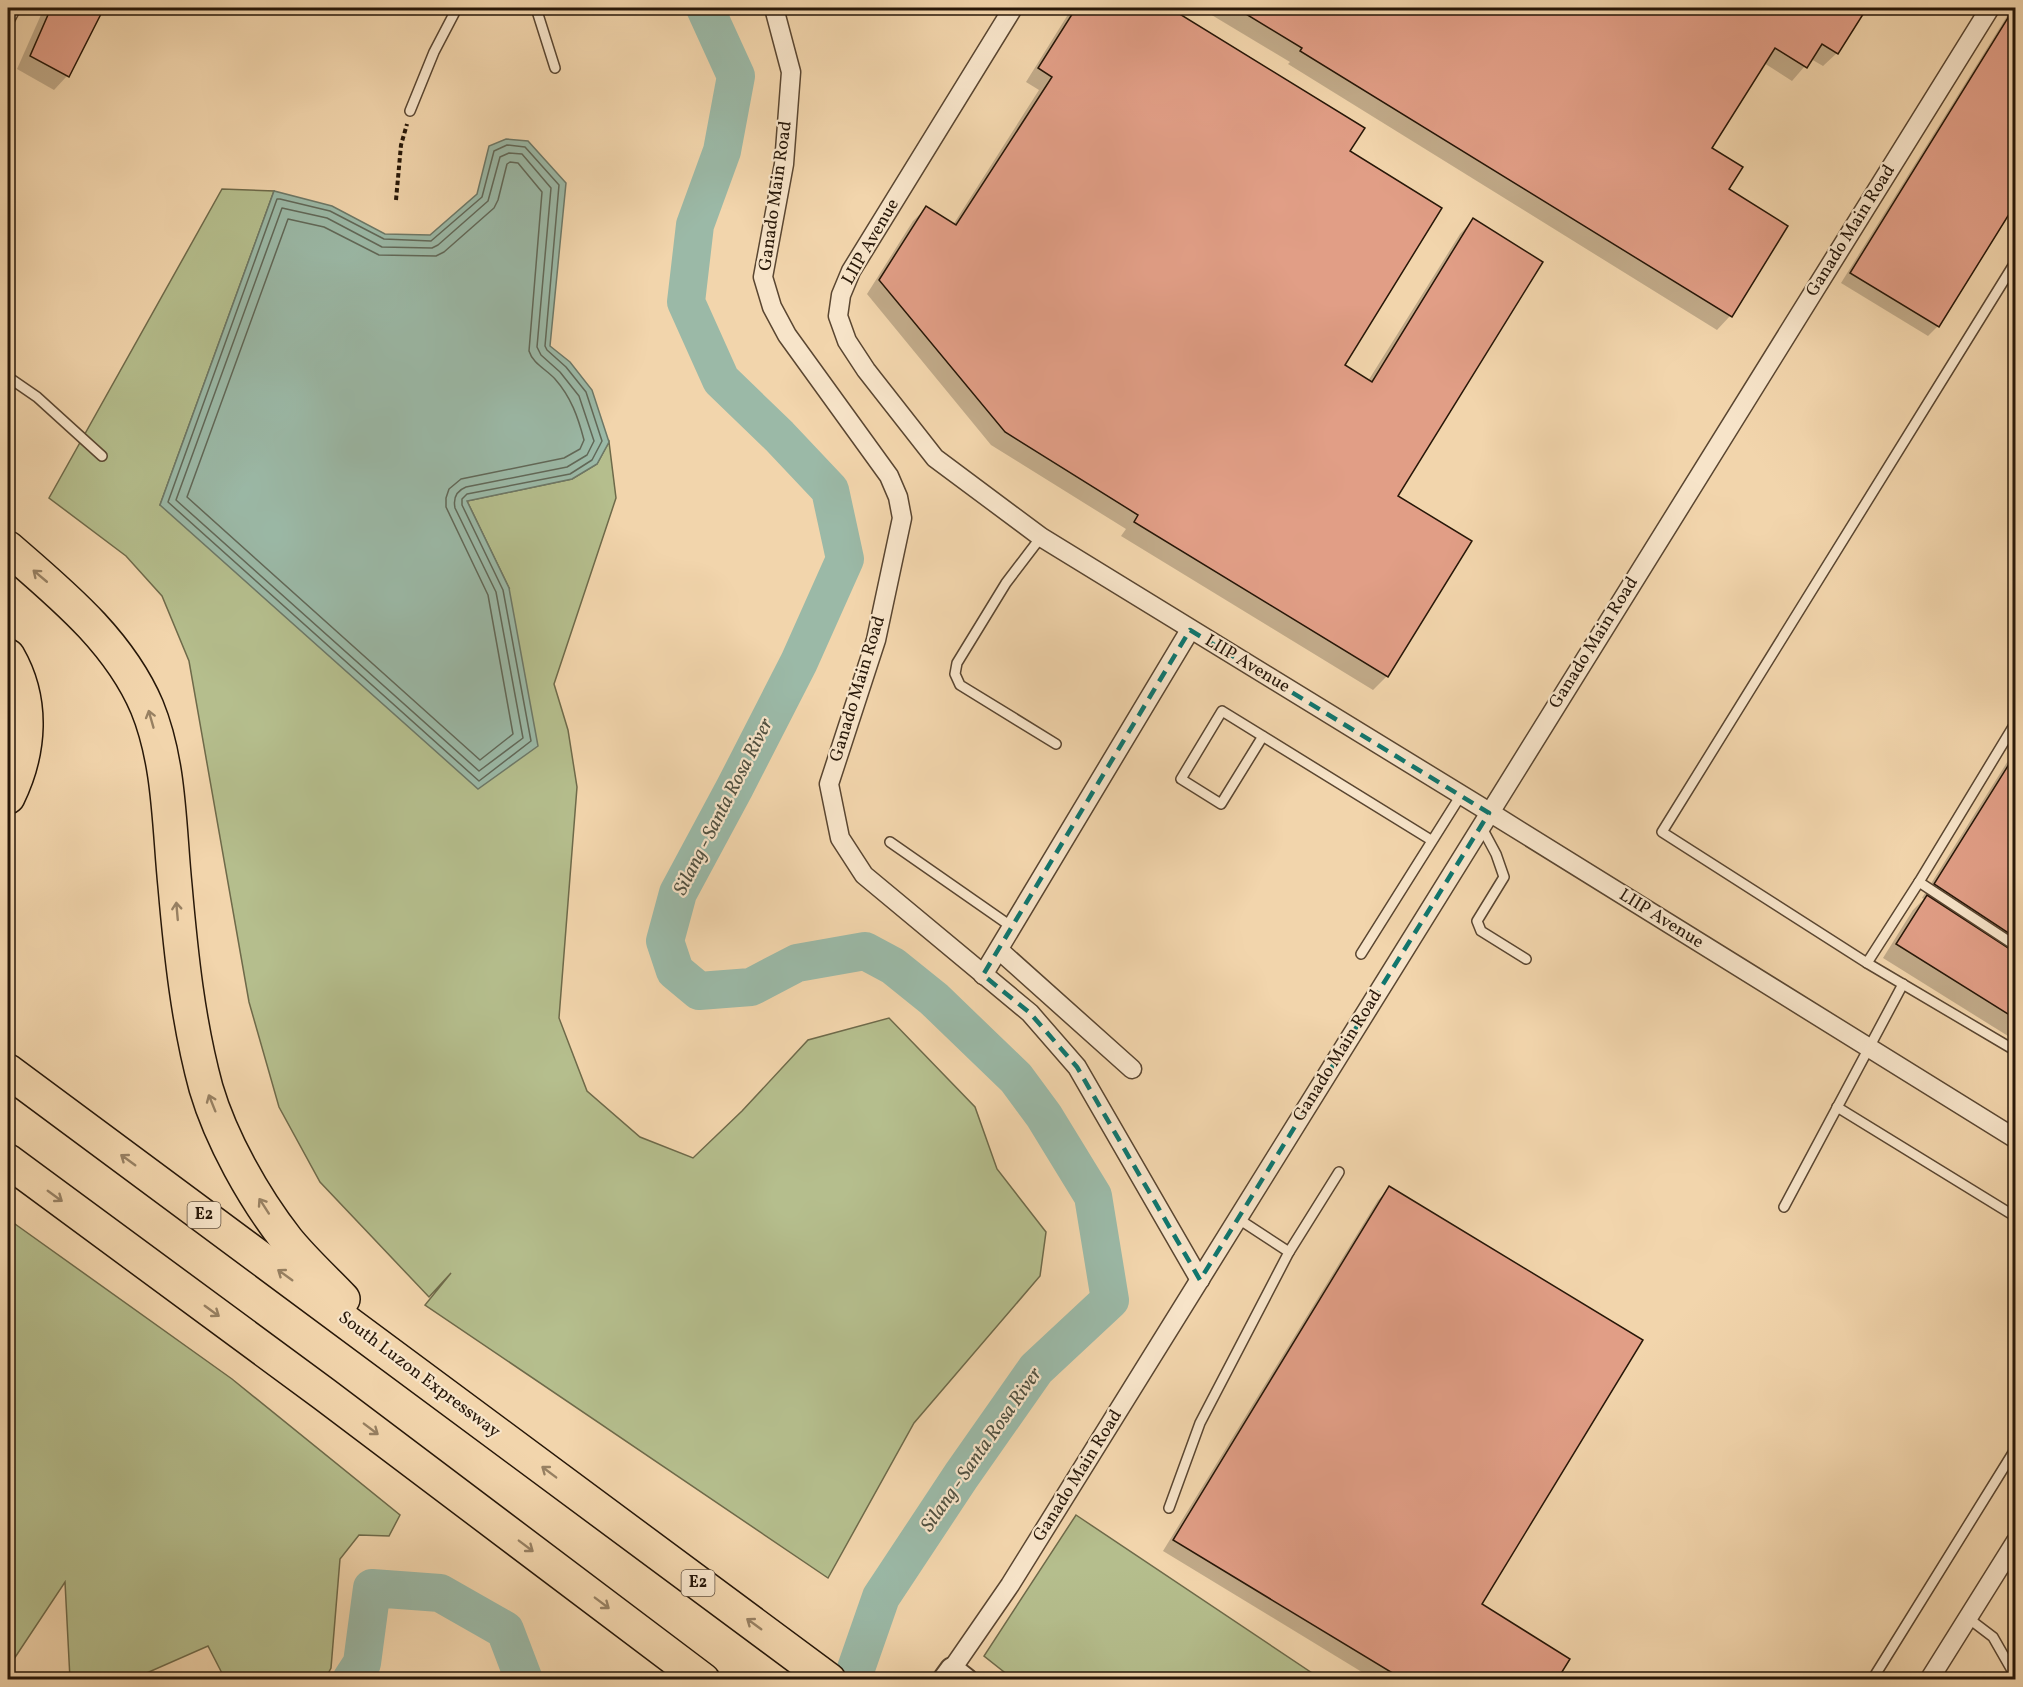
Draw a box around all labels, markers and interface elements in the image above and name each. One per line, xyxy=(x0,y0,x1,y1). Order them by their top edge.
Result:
street label: Ganado Main Road xyxy=(753,119,799,273)
street label: Ganado Main Road xyxy=(1800,160,1902,302)
street label: LIIP Avenue xyxy=(836,194,906,290)
one-way arrow xyxy=(33,569,48,583)
street label: Ganado Main Road xyxy=(1543,572,1645,714)
street label: Ganado Main Road xyxy=(824,613,892,765)
street label: LIIP Avenue xyxy=(1200,629,1294,699)
one-way arrow xyxy=(145,710,156,729)
water label: Silang - Santa Rosa River xyxy=(667,713,781,900)
street label: LIIP Avenue xyxy=(1614,883,1708,955)
one-way arrow xyxy=(171,902,182,922)
street label: Ganado Main Road xyxy=(1287,985,1389,1127)
one-way arrow xyxy=(206,1094,217,1112)
one-way arrow xyxy=(120,1153,136,1166)
one-way arrow xyxy=(46,1189,62,1202)
one-way arrow xyxy=(258,1198,270,1215)
road number: E2 xyxy=(188,1202,220,1228)
one-way arrow xyxy=(277,1269,293,1282)
one-way arrow xyxy=(203,1305,219,1317)
street label: South Luzon Expressway xyxy=(333,1306,505,1444)
water label: Silang - Santa Rosa River xyxy=(915,1362,1050,1538)
street label: Ganado Main Road xyxy=(1027,1405,1129,1547)
one-way arrow xyxy=(362,1423,378,1435)
one-way arrow xyxy=(541,1465,557,1478)
one-way arrow xyxy=(518,1540,534,1553)
road number: E2 xyxy=(682,1570,714,1596)
one-way arrow xyxy=(594,1597,610,1610)
one-way arrow xyxy=(746,1617,762,1630)

